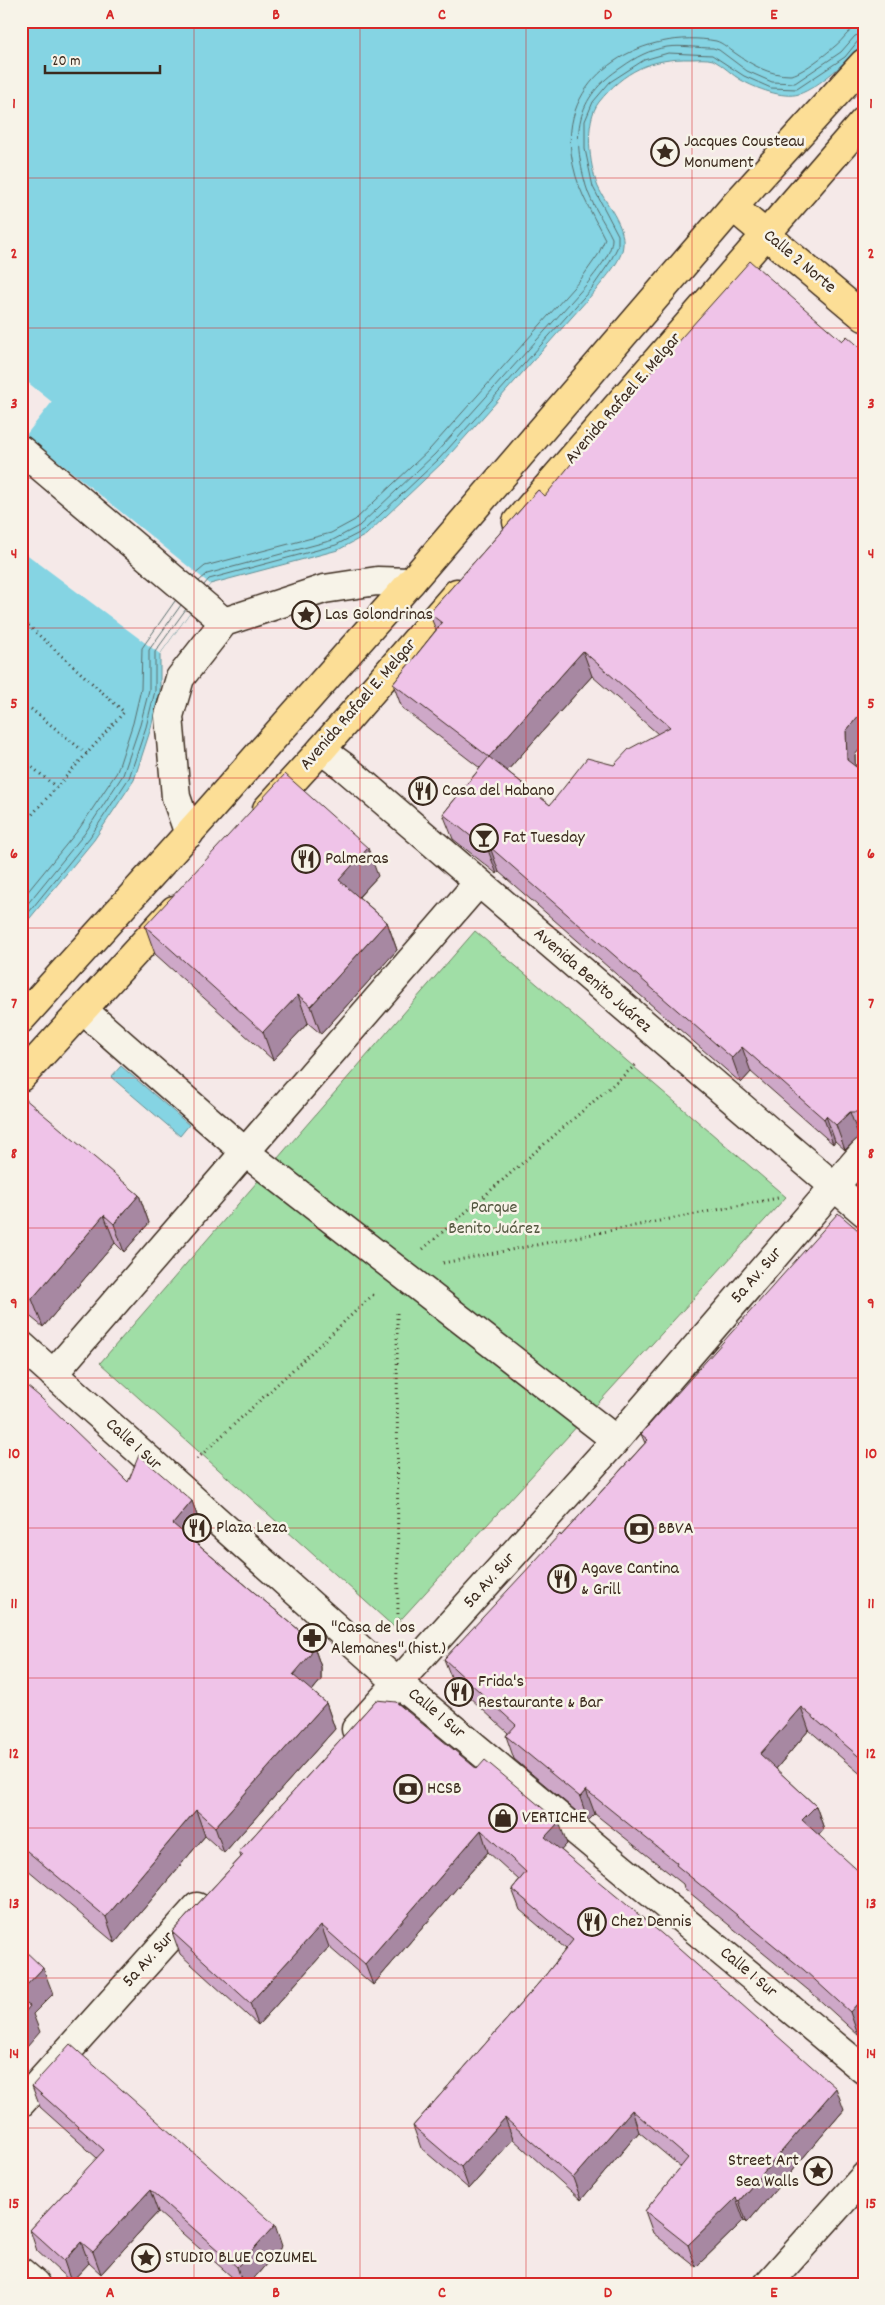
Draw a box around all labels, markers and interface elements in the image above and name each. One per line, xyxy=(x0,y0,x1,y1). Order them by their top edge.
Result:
text: A xyxy=(106,4,115,27)
text: B xyxy=(272,4,280,27)
text: C xyxy=(438,4,446,27)
text: D xyxy=(604,4,613,27)
text: E xyxy=(770,4,778,27)
scale bar xyxy=(45,42,160,74)
text: 20 m xyxy=(52,51,80,73)
text: 1 xyxy=(12,93,16,116)
text: 1 xyxy=(869,93,873,116)
place label: Jacques Cousteau Monument xyxy=(684,130,805,176)
place icon: Jacques Cousteau Monument xyxy=(650,137,680,167)
street label: Calle 2 Norte xyxy=(757,224,841,300)
text: 2 xyxy=(11,243,18,266)
text: 2 xyxy=(868,243,875,266)
street label: Avenida Rafael E. Melgar xyxy=(560,327,688,470)
text: 3 xyxy=(10,393,18,416)
text: 3 xyxy=(867,393,875,416)
text: 4 xyxy=(11,543,17,566)
text: 4 xyxy=(868,543,874,566)
place icon: Las Golondrinas xyxy=(291,600,321,630)
place label: Las Golondrinas xyxy=(325,603,433,628)
street label: Avenida Rafael E. Melgar xyxy=(295,633,423,776)
text: 5 xyxy=(10,693,18,716)
text: 5 xyxy=(867,693,875,716)
restaurant icon: Casa del Habano xyxy=(408,776,438,806)
place label: Casa del Habano xyxy=(442,779,554,804)
bar icon: Fat Tuesday xyxy=(469,823,499,853)
place label: Fat Tuesday xyxy=(503,826,586,851)
text: 6 xyxy=(10,843,18,866)
text: 6 xyxy=(867,843,875,866)
restaurant icon: Palmeras xyxy=(291,844,321,874)
place label: Palmeras xyxy=(325,847,389,872)
street label: Avenida Benito Juárez xyxy=(527,923,657,1040)
text: 7 xyxy=(11,993,17,1016)
text: 7 xyxy=(868,993,874,1016)
text: 8 xyxy=(11,1143,18,1166)
text: 8 xyxy=(868,1143,875,1166)
park label: Parque Benito Juárez xyxy=(448,1196,540,1242)
street label: 5a Av. Sur xyxy=(725,1242,789,1310)
text: 9 xyxy=(10,1293,18,1316)
text: 9 xyxy=(867,1293,875,1316)
street label: Calle 1 Sur xyxy=(99,1413,167,1477)
text: 10 xyxy=(8,1443,20,1466)
text: 10 xyxy=(865,1443,877,1466)
restaurant icon: Plaza Leza xyxy=(182,1513,212,1543)
bank icon: BBVA xyxy=(624,1514,654,1544)
place label: Plaza Leza xyxy=(216,1516,287,1541)
place label: BBVA xyxy=(658,1517,694,1542)
street label: 5a Av. Sur xyxy=(458,1547,522,1615)
place label: Agave Cantina & Grill xyxy=(581,1557,680,1603)
restaurant icon: Agave Cantina & Grill xyxy=(547,1564,577,1594)
text: 11 xyxy=(10,1593,18,1616)
text: 11 xyxy=(867,1593,875,1616)
place label: "Casa de los Alemanes" (hist.) xyxy=(331,1616,446,1662)
pharmacy icon: "Casa de los Alemanes" (hist.) xyxy=(297,1623,327,1653)
place label: Frida's Restaurante & Bar xyxy=(478,1670,603,1716)
restaurant icon: Frida's Restaurante & Bar xyxy=(444,1677,474,1707)
street label: Calle 1 Sur xyxy=(402,1682,470,1746)
text: 12 xyxy=(9,1743,19,1766)
text: 12 xyxy=(866,1743,876,1766)
bank icon: HCSB xyxy=(393,1774,423,1804)
place label: HCSB xyxy=(427,1777,462,1802)
shop icon: VERTICHE xyxy=(488,1803,518,1833)
place label: VERTICHE xyxy=(522,1806,587,1831)
text: 13 xyxy=(9,1893,19,1916)
text: 13 xyxy=(866,1893,876,1916)
restaurant icon: Chez Dennis xyxy=(577,1907,607,1937)
place label: Chez Dennis xyxy=(611,1910,692,1935)
street label: 5a Av. Sur xyxy=(117,1926,181,1994)
street label: Calle 1 Sur xyxy=(714,1941,782,2005)
text: 14 xyxy=(9,2043,19,2066)
text: 14 xyxy=(866,2043,876,2066)
place label: Street Art Sea Walls xyxy=(728,2149,799,2195)
place icon: Street Art Sea Walls xyxy=(803,2156,833,2186)
text: 15 xyxy=(9,2193,19,2216)
text: 15 xyxy=(866,2193,876,2216)
place icon: STUDIO BLUE COZUMEL xyxy=(131,2243,161,2273)
place label: STUDIO BLUE COZUMEL xyxy=(165,2246,318,2271)
text: A xyxy=(106,2282,115,2305)
text: B xyxy=(272,2282,280,2305)
text: C xyxy=(438,2282,446,2305)
text: D xyxy=(604,2282,613,2305)
text: E xyxy=(770,2282,778,2305)

